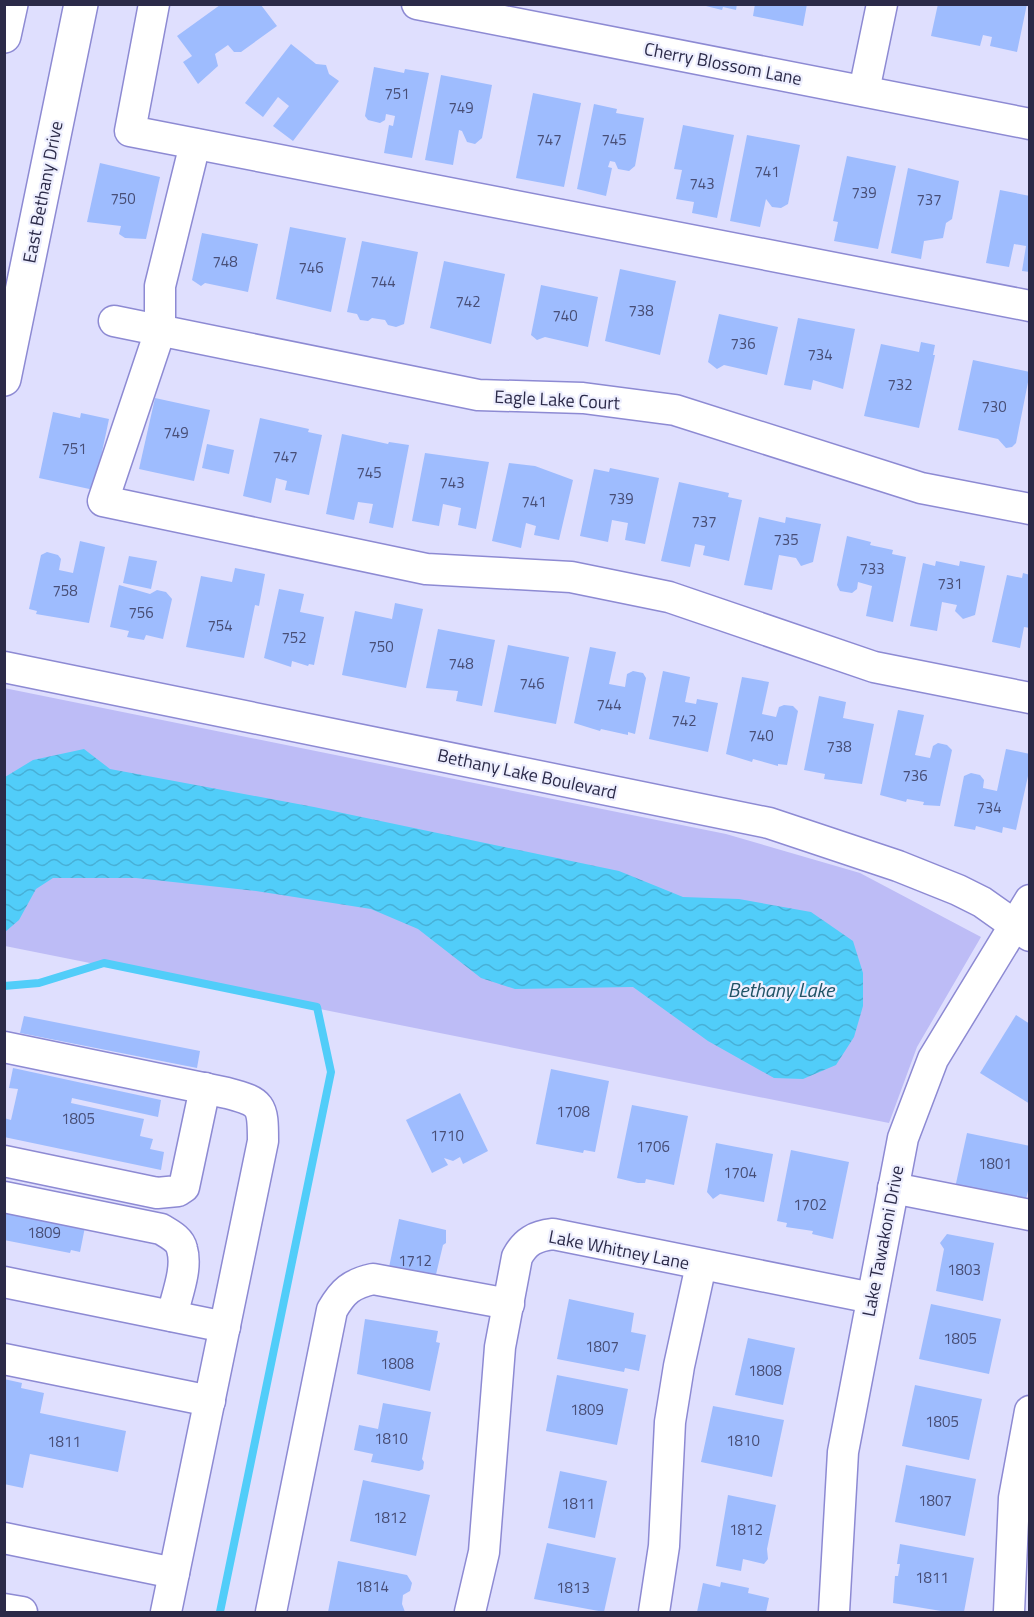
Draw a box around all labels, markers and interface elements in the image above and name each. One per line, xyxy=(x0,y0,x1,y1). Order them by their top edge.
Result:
street label: Cherry Blossom Lane xyxy=(642,35,804,92)
house number: 751 xyxy=(384,82,410,105)
house number: 749 xyxy=(448,96,474,119)
street label: East Bethany Drive xyxy=(15,118,70,265)
house number: 747 xyxy=(536,128,562,151)
house number: 745 xyxy=(601,128,627,151)
house number: 741 xyxy=(754,160,780,183)
house number: 743 xyxy=(689,172,715,195)
house number: 739 xyxy=(851,181,877,204)
house number: 750 xyxy=(110,187,136,210)
house number: 737 xyxy=(916,188,942,211)
house number: 748 xyxy=(212,250,238,273)
house number: 746 xyxy=(298,256,324,279)
house number: 744 xyxy=(370,270,396,293)
house number: 742 xyxy=(455,290,481,313)
house number: 738 xyxy=(628,299,654,322)
house number: 740 xyxy=(552,304,578,327)
house number: 736 xyxy=(730,332,756,355)
house number: 734 xyxy=(807,343,833,366)
house number: 732 xyxy=(887,373,913,396)
street label: Eagle Lake Court xyxy=(494,383,621,416)
house number: 730 xyxy=(981,395,1007,418)
house number: 749 xyxy=(163,421,189,444)
house number: 751 xyxy=(61,437,87,460)
house number: 747 xyxy=(272,445,298,468)
house number: 745 xyxy=(356,461,382,484)
house number: 743 xyxy=(439,471,465,494)
house number: 739 xyxy=(608,487,634,510)
house number: 741 xyxy=(521,490,547,513)
house number: 737 xyxy=(691,510,717,533)
house number: 735 xyxy=(773,528,799,551)
house number: 733 xyxy=(859,557,885,580)
house number: 731 xyxy=(937,572,963,595)
house number: 758 xyxy=(52,579,78,602)
house number: 756 xyxy=(128,601,154,624)
house number: 754 xyxy=(207,614,233,637)
house number: 752 xyxy=(281,626,307,649)
house number: 750 xyxy=(368,635,394,658)
house number: 748 xyxy=(448,652,474,675)
house number: 746 xyxy=(519,672,545,695)
house number: 744 xyxy=(596,693,622,716)
house number: 742 xyxy=(671,709,697,732)
house number: 740 xyxy=(748,724,774,747)
house number: 738 xyxy=(826,735,852,758)
street label: Bethany Lake Boulevard xyxy=(435,741,619,806)
house number: 736 xyxy=(902,764,928,787)
house number: 734 xyxy=(976,796,1002,819)
water label: Bethany Lake xyxy=(728,974,836,1005)
house number: 1708 xyxy=(556,1100,590,1123)
house number: 1805 xyxy=(61,1107,95,1130)
house number: 1710 xyxy=(430,1124,464,1147)
house number: 1706 xyxy=(636,1135,670,1158)
house number: 1801 xyxy=(978,1152,1012,1175)
house number: 1704 xyxy=(723,1161,757,1184)
street label: Lake Tawakoni Drive xyxy=(855,1163,910,1319)
house number: 1702 xyxy=(793,1193,827,1216)
house number: 1809 xyxy=(27,1221,61,1244)
street label: Lake Whitney Lane xyxy=(547,1223,692,1276)
house number: 1712 xyxy=(398,1249,432,1272)
house number: 1803 xyxy=(947,1258,981,1281)
house number: 1805 xyxy=(943,1327,977,1350)
house number: 1807 xyxy=(585,1335,619,1358)
house number: 1808 xyxy=(380,1352,414,1375)
house number: 1808 xyxy=(748,1359,782,1382)
house number: 1809 xyxy=(570,1398,604,1421)
house number: 1805 xyxy=(925,1410,959,1433)
house number: 1810 xyxy=(374,1427,408,1450)
house number: 1810 xyxy=(726,1429,760,1452)
house number: 1811 xyxy=(47,1430,81,1453)
house number: 1807 xyxy=(918,1489,952,1512)
house number: 1811 xyxy=(561,1492,595,1515)
house number: 1812 xyxy=(373,1506,407,1529)
house number: 1812 xyxy=(729,1518,763,1541)
house number: 1811 xyxy=(915,1566,949,1589)
house number: 1814 xyxy=(355,1575,389,1598)
house number: 1813 xyxy=(556,1576,590,1599)

